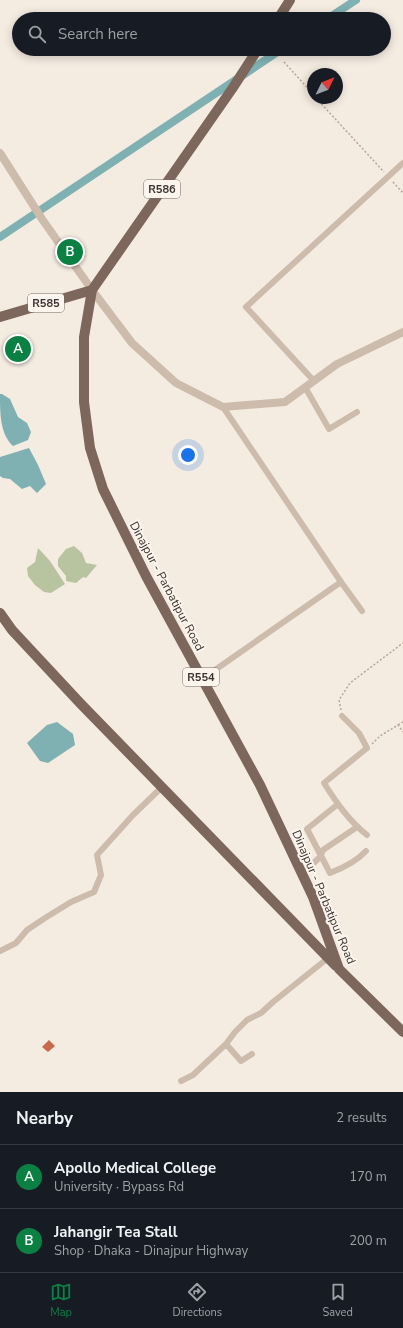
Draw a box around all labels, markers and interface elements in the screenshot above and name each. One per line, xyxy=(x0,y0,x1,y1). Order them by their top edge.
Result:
search box xyxy=(12,12,391,56)
icon: search xyxy=(26,23,48,45)
text: Search here xyxy=(58,24,138,44)
north arrow xyxy=(307,68,343,104)
road number: R586 xyxy=(144,180,180,198)
pin: B xyxy=(57,237,83,267)
road number: R585 xyxy=(28,294,64,312)
pin: A xyxy=(5,334,31,364)
your location xyxy=(178,445,198,465)
street label: Dinajpur - Parbatipur Road xyxy=(126,519,208,653)
road number: R554 xyxy=(183,668,219,686)
street label: Dinajpur - Parbatipur Road xyxy=(288,827,360,967)
text: Nearby xyxy=(16,1107,73,1130)
text: 2 results xyxy=(336,1109,387,1127)
text: Apollo Medical College xyxy=(54,1158,216,1178)
text: A xyxy=(24,1168,34,1186)
text: 170 m xyxy=(349,1168,387,1186)
text: University · Bypass Rd xyxy=(54,1178,184,1196)
text: Jahangir Tea Stall xyxy=(54,1222,178,1242)
text: B xyxy=(25,1232,33,1250)
text: 200 m xyxy=(349,1232,387,1250)
text: Shop · Dhaka - Dinajpur Highway xyxy=(54,1242,248,1260)
tab: Map xyxy=(50,1281,72,1320)
tab: Directions xyxy=(172,1281,222,1320)
tab: Saved xyxy=(322,1281,353,1320)

